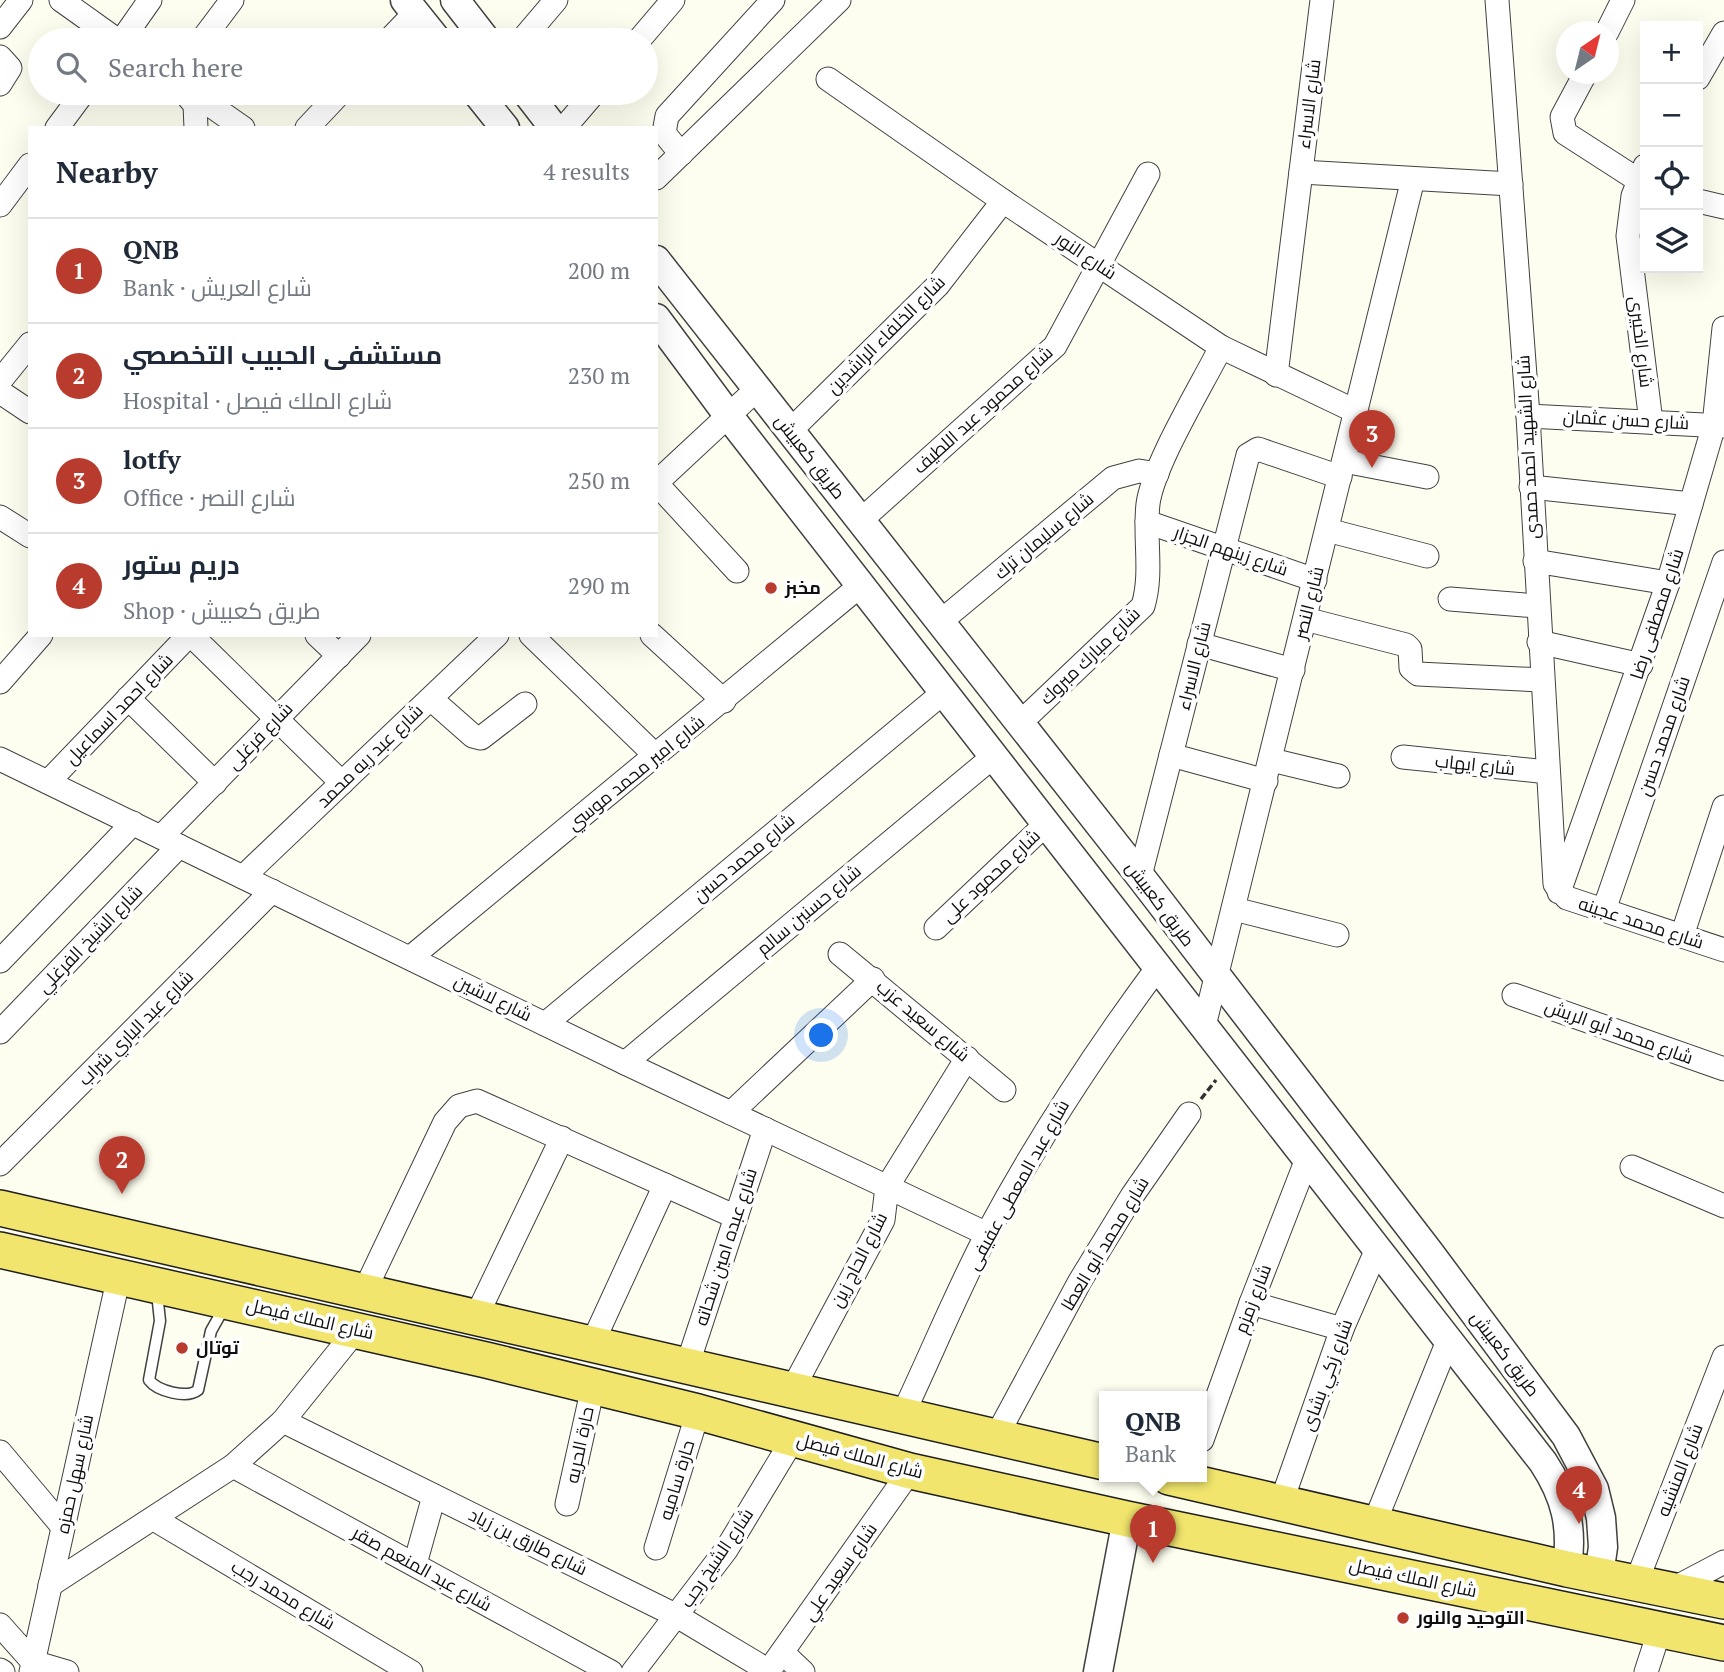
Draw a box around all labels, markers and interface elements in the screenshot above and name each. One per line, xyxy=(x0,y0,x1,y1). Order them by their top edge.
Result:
north arrow xyxy=(1556,21,1619,84)
map controls xyxy=(1640,21,1703,273)
button: + xyxy=(1640,21,1703,84)
search box xyxy=(28,28,658,105)
icon: search xyxy=(52,48,90,86)
text: Search here xyxy=(108,50,243,84)
street label: شارع الاسراء xyxy=(1291,58,1326,150)
button: − xyxy=(1640,84,1703,147)
button: locate xyxy=(1640,147,1703,210)
text: Nearby xyxy=(56,152,158,192)
text: 4 results xyxy=(543,156,630,187)
button: layers xyxy=(1640,210,1703,273)
street label: شارع النور xyxy=(1050,225,1122,285)
text: QNB xyxy=(123,232,179,266)
text: 1 xyxy=(73,255,86,286)
text: 200 m xyxy=(568,255,630,286)
street label: شارع الخلفاء الراشدين xyxy=(821,270,950,399)
text: Bank · شارع العريش xyxy=(123,272,312,303)
street label: شارع الخبيرى xyxy=(1623,295,1660,389)
text: مستشفى الحبيب التخصصي xyxy=(123,337,442,371)
street label: شارع محمود عبد اللطيف xyxy=(907,340,1058,479)
street label: شارع الشهيد احمد حمدى xyxy=(1510,354,1545,540)
text: 2 xyxy=(73,360,86,391)
text: 230 m xyxy=(568,360,630,391)
text: Hospital · شارع الملك فيصل xyxy=(123,385,392,416)
street label: شارع حسن عثمان xyxy=(1562,404,1690,435)
street label: طريق كعبيش xyxy=(769,409,851,504)
pin: 3 xyxy=(1349,410,1395,468)
text: lotfy xyxy=(123,442,181,476)
text: 3 xyxy=(73,465,86,496)
text: 250 m xyxy=(568,465,630,496)
text: Office · شارع النصر xyxy=(123,482,295,513)
street label: شارع سليمان ترك xyxy=(988,486,1099,585)
street label: شارع زينهم الجزار xyxy=(1170,519,1292,582)
street label: شارع مصطفى رضا xyxy=(1624,545,1689,682)
text: دريم ستور xyxy=(123,547,240,581)
street label: شارع النصر xyxy=(1287,564,1330,643)
text: 4 xyxy=(73,570,86,601)
text: 290 m xyxy=(568,570,630,601)
place label: مخبز xyxy=(784,575,821,599)
marker: مخبز xyxy=(763,580,779,596)
text: Shop · طريق كعبيش xyxy=(123,595,321,626)
street label: شارع مبارك مبروك xyxy=(1034,601,1145,710)
street label: شارع الاسراء xyxy=(1170,619,1217,713)
street label: شارع احمد اسماعيل xyxy=(59,647,178,770)
street label: شارع محمد حسن xyxy=(1631,672,1696,799)
street label: شارع فرغلى xyxy=(221,696,298,775)
street label: شارع عبد ريه محمد xyxy=(311,698,428,813)
street label: شارع امير محمد موسي xyxy=(562,709,710,837)
street label: شارع ايهاب xyxy=(1434,748,1516,781)
street label: شارع محمد حسن xyxy=(688,808,800,908)
street label: شارع محمود على xyxy=(936,823,1046,928)
street label: طريق كعبيش xyxy=(1120,856,1201,952)
street label: شارع حسنين سالم xyxy=(751,858,866,961)
street label: شارع الشيخ الفرغلي xyxy=(31,879,149,1000)
street label: شارع محمد عجينه xyxy=(1575,891,1707,955)
street label: شارع عبد الباري شراب xyxy=(72,964,200,1092)
street label: شارع لاشين xyxy=(450,968,536,1027)
street label: شارع سعيد عزب xyxy=(871,974,975,1067)
street label: شارع محمد أبو الريش xyxy=(1542,993,1697,1070)
your location xyxy=(804,1018,838,1052)
street label: شارع عبد المعطى عفيفى xyxy=(960,1095,1075,1274)
pin: 2 xyxy=(99,1136,145,1194)
street label: شارع عبده امين شحاته xyxy=(688,1165,763,1329)
street label: شارع محمد أبو العطا xyxy=(1055,1172,1154,1315)
street label: شارع الحاج زين xyxy=(824,1208,893,1312)
street label: شارع زمزم xyxy=(1228,1261,1277,1337)
street label: شارع الملك فيصل xyxy=(244,1292,376,1345)
street label: طريق كعبيش xyxy=(1465,1306,1546,1402)
street label: شارع زكي بشاى xyxy=(1295,1315,1360,1435)
place label: توتال xyxy=(196,1335,239,1359)
marker: توتال xyxy=(174,1340,190,1356)
popup xyxy=(1099,1391,1207,1482)
street label: حارة الحريه xyxy=(559,1404,599,1485)
text: QNB xyxy=(1125,1404,1181,1438)
street label: شارع سهل حمزه xyxy=(50,1412,99,1536)
street label: شارع المنشيه xyxy=(1650,1420,1709,1520)
street label: شارع الملك فيصل xyxy=(794,1427,926,1484)
street label: حارة ساميه xyxy=(653,1437,700,1523)
text: Bank xyxy=(1125,1438,1176,1469)
pin: 4 xyxy=(1556,1466,1602,1524)
street label: شارع طارق بن زياد xyxy=(465,1502,592,1581)
street label: شارع الشيخ رجب xyxy=(674,1503,759,1612)
pin: 1 xyxy=(1130,1505,1176,1563)
street label: شارع سعيد علي xyxy=(797,1518,884,1627)
street label: شارع عبد المنعم صقر xyxy=(347,1519,496,1617)
street label: شارع الملك فيصل xyxy=(1347,1552,1479,1603)
street label: شارع محمد رجب xyxy=(227,1554,340,1635)
place label: التوحيد والنور xyxy=(1416,1605,1525,1629)
marker: التوحيد والنور xyxy=(1395,1610,1411,1626)

